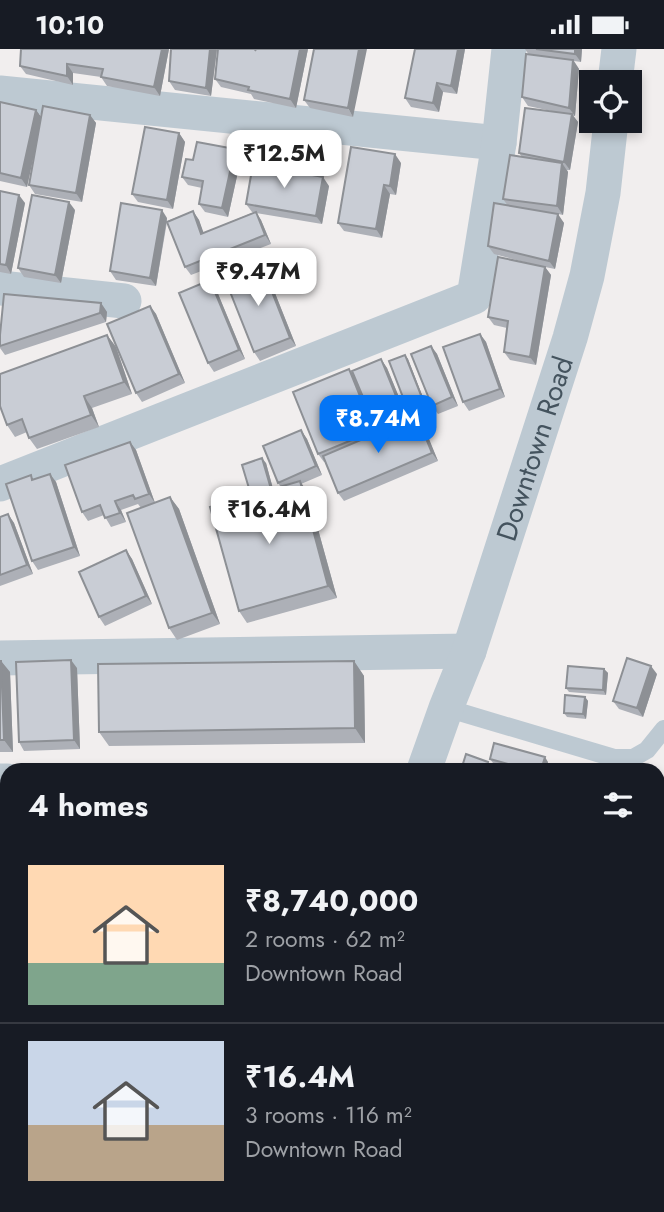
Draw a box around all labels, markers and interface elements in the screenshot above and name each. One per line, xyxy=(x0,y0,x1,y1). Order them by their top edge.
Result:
text: 10:10 xyxy=(35,6,104,44)
map controls xyxy=(579,70,642,133)
button: locate xyxy=(579,70,642,133)
pin: ₹12.5M xyxy=(227,131,341,190)
text: ₹12.5M xyxy=(243,136,325,170)
pin: ₹9.47M xyxy=(201,249,315,308)
text: ₹9.47M xyxy=(216,254,300,288)
street label: Downtown Road xyxy=(486,351,584,546)
pin: ₹8.74M xyxy=(321,395,435,455)
text: ₹8.74M xyxy=(335,401,421,435)
pin: ₹16.4M xyxy=(212,487,326,546)
text: ₹16.4M xyxy=(227,492,311,526)
text: 4 homes xyxy=(28,784,148,827)
icon: filters xyxy=(599,786,637,824)
text: ₹8,740,000 xyxy=(245,879,418,922)
icon: home xyxy=(84,893,168,977)
text: 2 rooms · 62 m² xyxy=(245,922,405,956)
text: Downtown Road xyxy=(245,956,403,990)
text: ₹16.4M xyxy=(245,1055,355,1098)
icon: home xyxy=(84,1069,168,1153)
text: 3 rooms · 116 m² xyxy=(245,1098,412,1132)
text: Downtown Road xyxy=(245,1132,403,1166)

